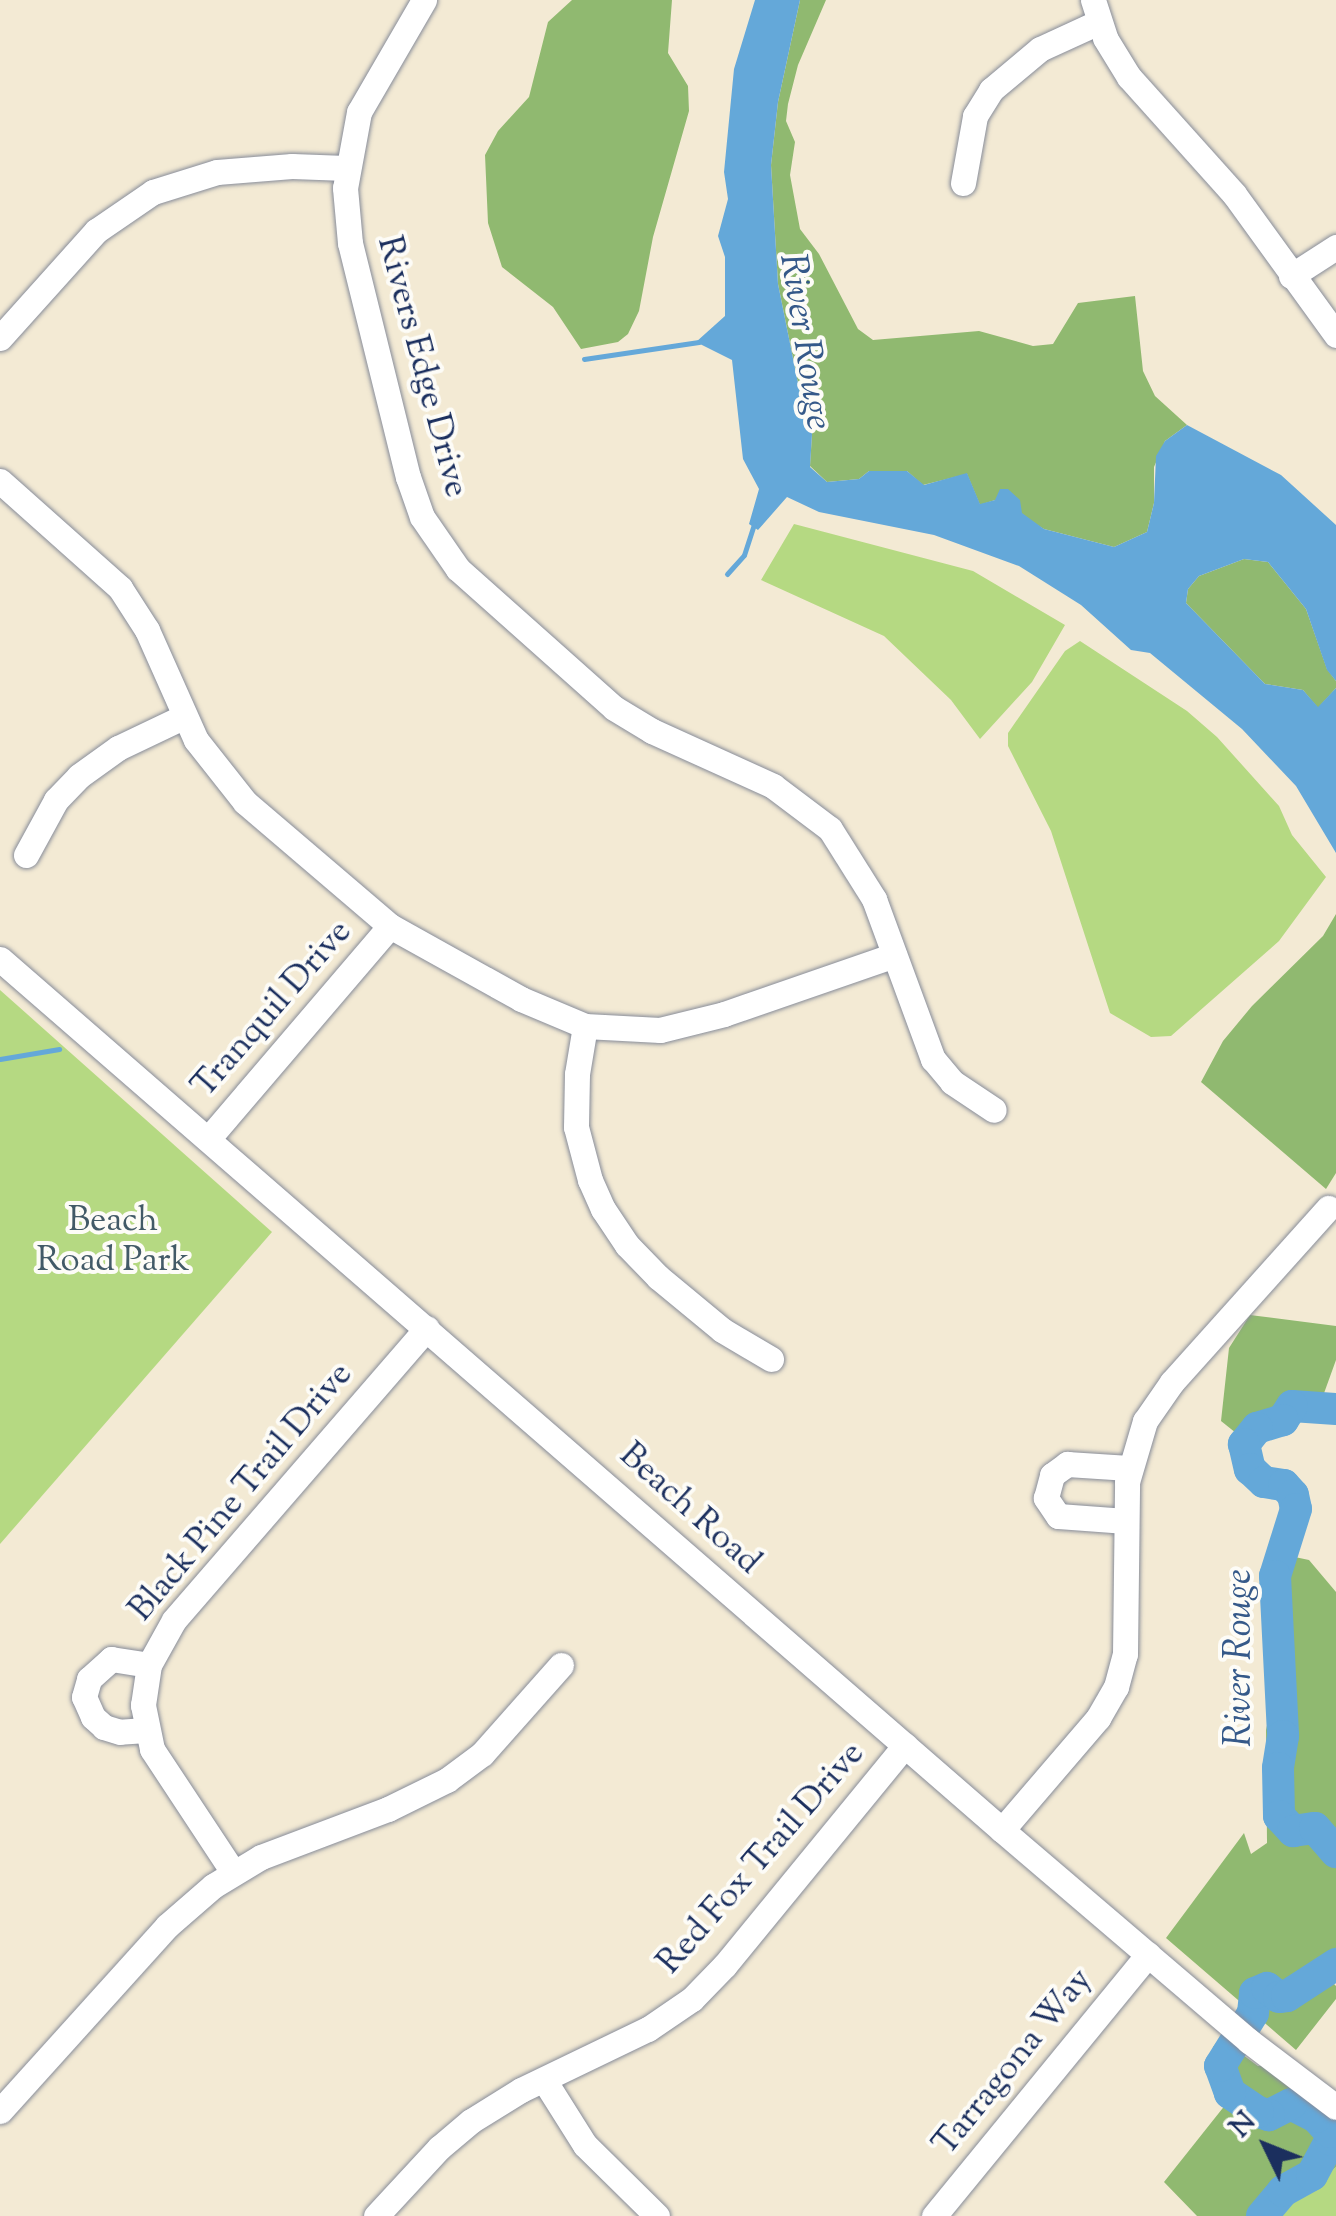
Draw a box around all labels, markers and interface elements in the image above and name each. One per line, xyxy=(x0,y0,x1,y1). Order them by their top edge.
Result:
street label: Rivers Edge Drive xyxy=(366,232,476,502)
water label: River Rouge xyxy=(767,251,839,433)
street label: Tranquil Drive xyxy=(184,913,362,1107)
park label: Beach Road Park xyxy=(36,1201,190,1283)
street label: Black Pine Trail Drive xyxy=(121,1355,363,1631)
street label: Beach Road xyxy=(609,1435,769,1585)
water label: River Rouge xyxy=(1219,1569,1265,1747)
street label: Red Fox Trail Drive xyxy=(650,1734,874,1984)
street label: Tarragona Way xyxy=(926,1961,1102,2165)
north arrow xyxy=(1216,2096,1316,2196)
text: N xyxy=(1222,2104,1266,2147)

